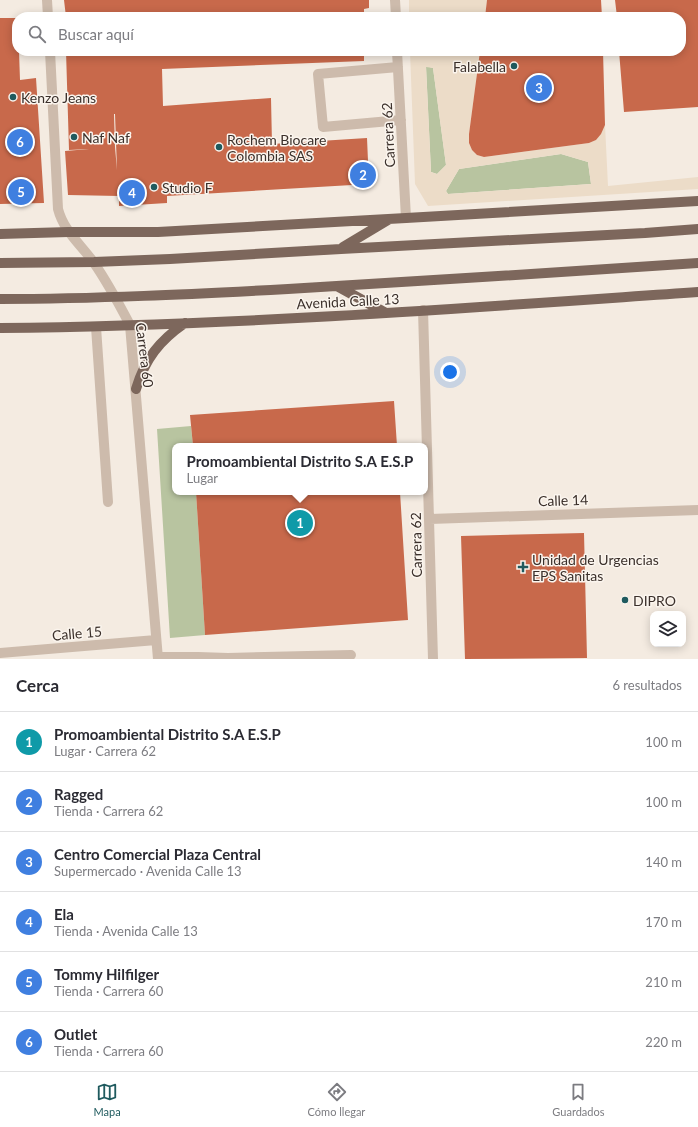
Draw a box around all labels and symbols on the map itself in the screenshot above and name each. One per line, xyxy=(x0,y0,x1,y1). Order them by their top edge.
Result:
place label: Falabella xyxy=(453,58,506,75)
marker: Falabella xyxy=(509,61,519,71)
pin: 3 xyxy=(526,73,552,103)
place label: Kenzo Jeans xyxy=(21,89,96,106)
marker: Kenzo Jeans xyxy=(8,92,18,102)
street label: Carrera 62 xyxy=(378,102,398,168)
pin: 6 xyxy=(7,127,33,157)
place label: Naf Naf xyxy=(82,129,130,146)
place label: Rochem Biocare Colombia SAS xyxy=(227,131,326,164)
marker: Naf Naf xyxy=(69,132,79,142)
marker: Rochem Biocare Colombia SAS xyxy=(214,142,224,152)
pin: 2 xyxy=(350,160,376,190)
pin: 5 xyxy=(8,177,34,207)
pin: 4 xyxy=(119,178,145,208)
place label: Studio F xyxy=(162,179,213,196)
marker: Studio F xyxy=(149,182,159,192)
street label: Avenida Calle 13 xyxy=(296,290,400,312)
street label: Carrera 60 xyxy=(133,322,157,388)
your location xyxy=(440,362,460,382)
street label: Calle 14 xyxy=(538,491,588,509)
pin: 1 xyxy=(287,508,313,538)
street label: Carrera 62 xyxy=(407,512,425,578)
place label: Unidad de Urgencias EPS Sanitas xyxy=(532,551,659,584)
marker: Unidad de Urgencias EPS Sanitas xyxy=(517,561,529,573)
place label: DIPRO xyxy=(633,592,676,609)
marker: DIPRO xyxy=(620,595,630,605)
street label: Calle 15 xyxy=(51,622,103,644)

